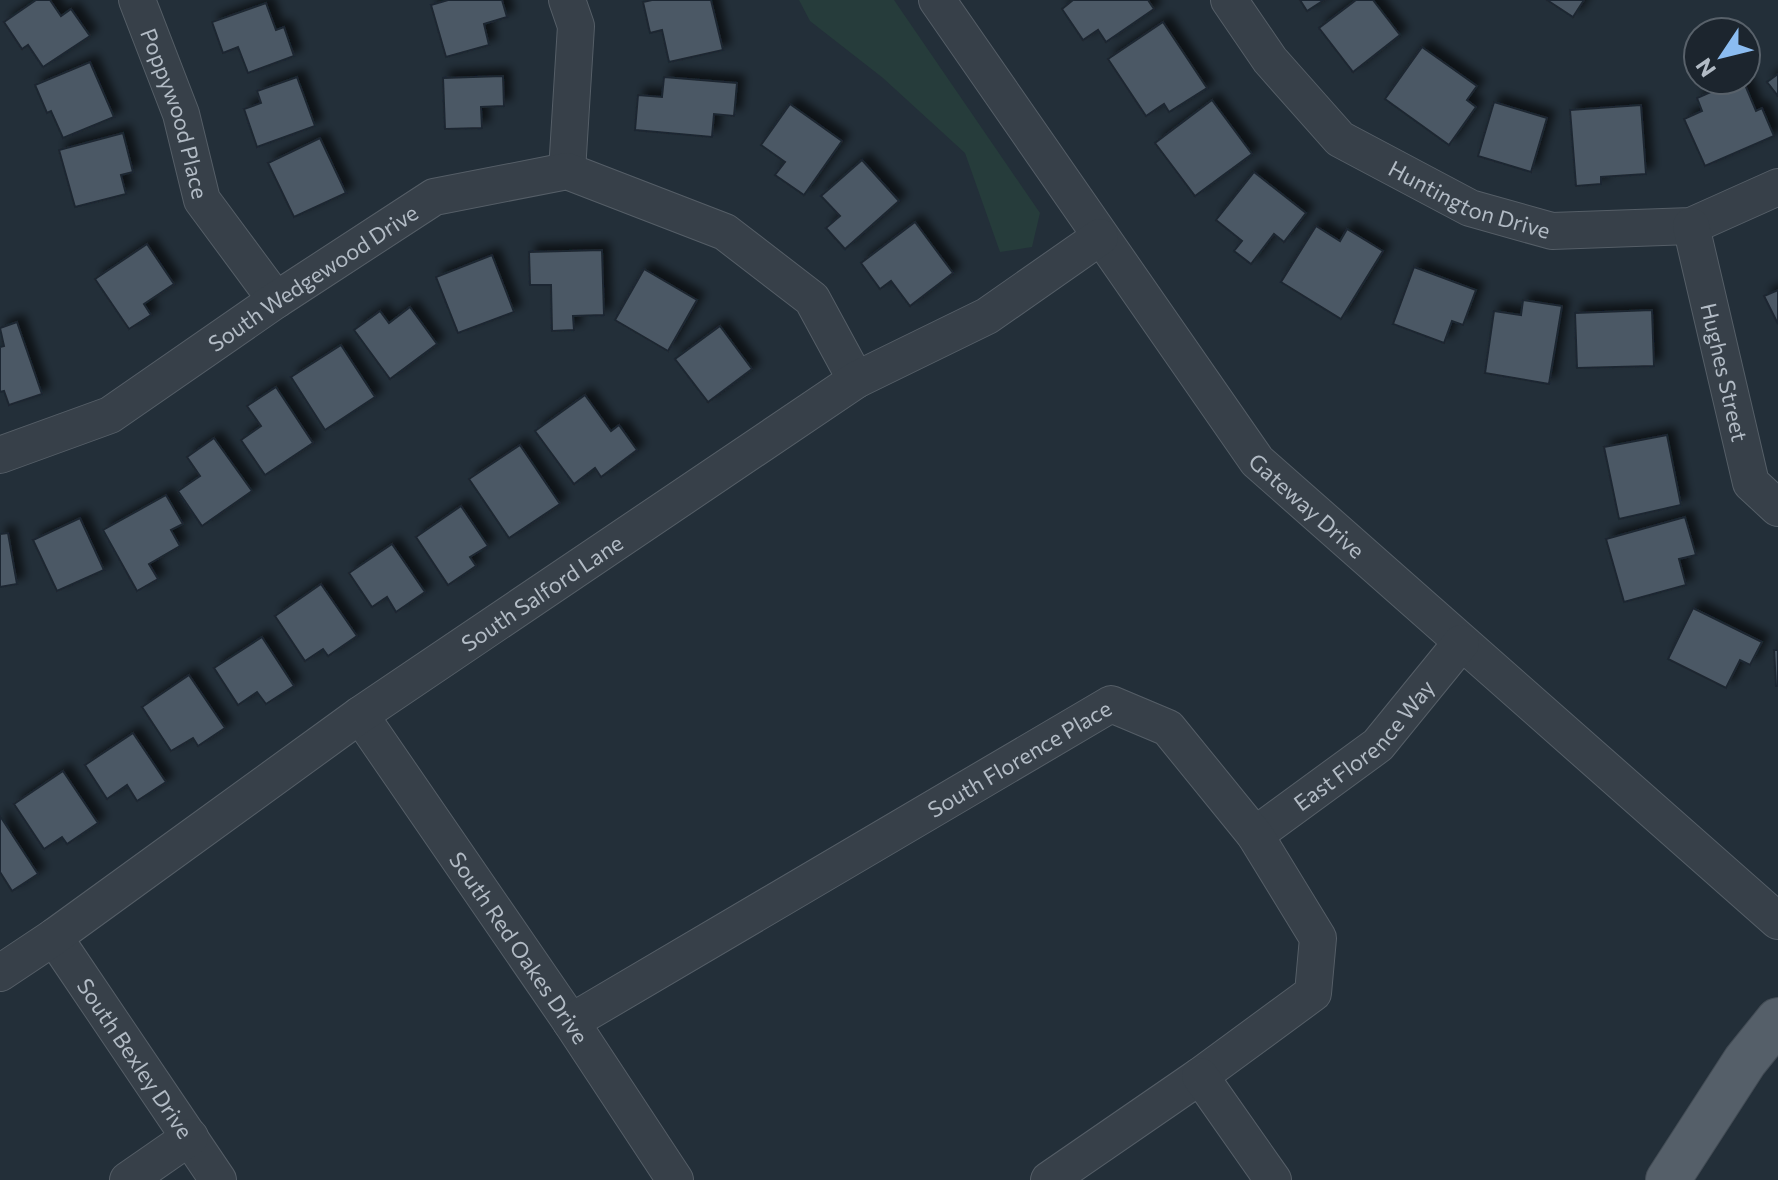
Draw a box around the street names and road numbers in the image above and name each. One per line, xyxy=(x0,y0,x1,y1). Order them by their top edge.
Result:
street label: Poppywood Place xyxy=(136,24,215,201)
street label: Huntington Drive xyxy=(1384,154,1554,243)
street label: South Wedgewood Drive xyxy=(202,198,423,357)
street label: Hughes Street xyxy=(1696,300,1754,444)
street label: Gateway Drive xyxy=(1244,447,1370,563)
street label: South Salford Lane xyxy=(456,528,627,657)
street label: East Florence Way xyxy=(1288,674,1439,816)
street label: South Florence Place xyxy=(922,694,1116,823)
street label: South Red Oakes Drive xyxy=(444,846,595,1049)
street label: South Bexley Drive xyxy=(72,973,199,1143)

